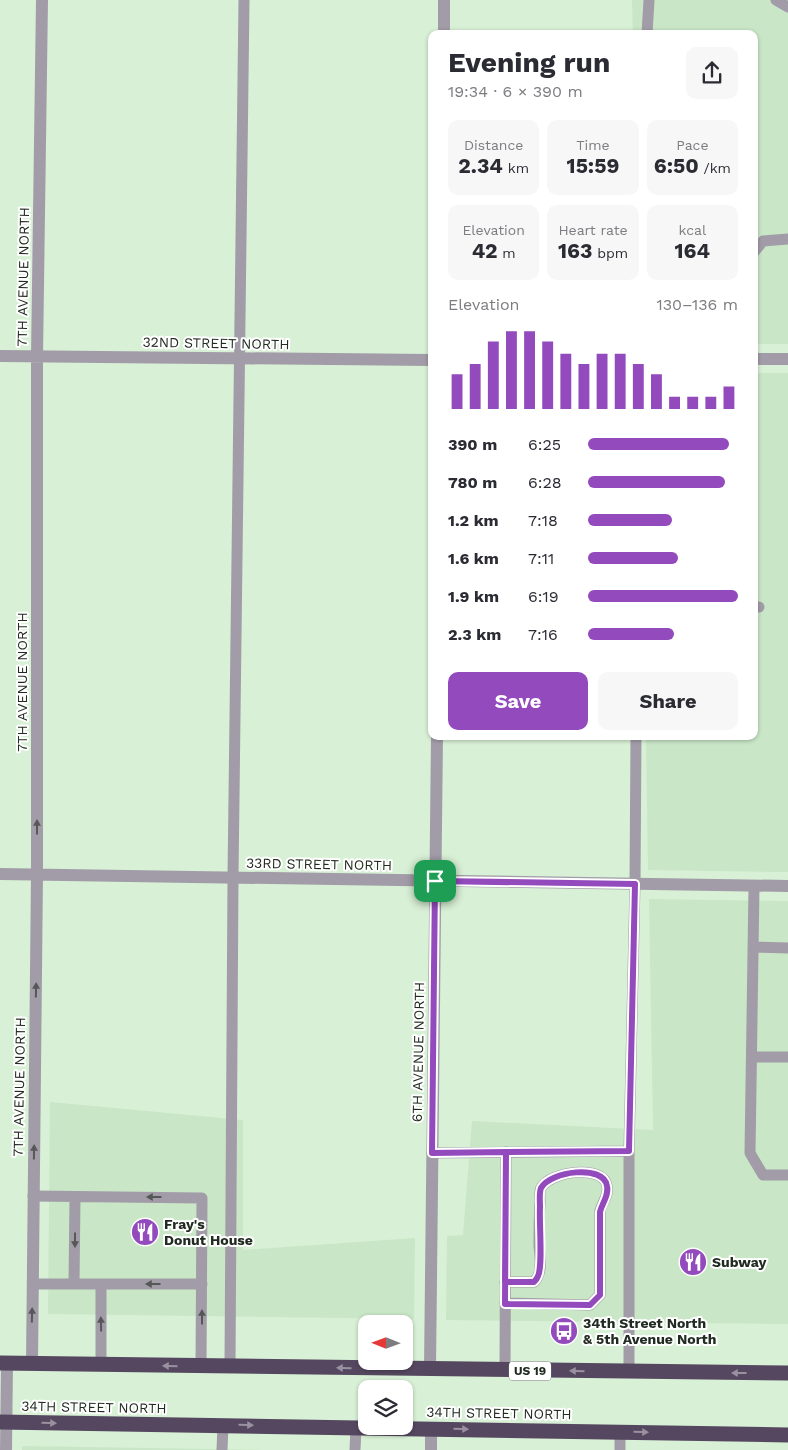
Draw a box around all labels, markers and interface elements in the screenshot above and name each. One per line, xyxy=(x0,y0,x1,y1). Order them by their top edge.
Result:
text: Evening run xyxy=(448,46,610,79)
button: share xyxy=(686,47,738,99)
text: 19:34 · 6 × 390 m xyxy=(448,82,583,101)
text: Distance xyxy=(464,137,523,153)
text: Time xyxy=(576,137,610,153)
text: Pace xyxy=(676,137,709,153)
text: 2.34 xyxy=(458,153,503,178)
text: 15:59 xyxy=(567,153,619,178)
text: 6:50 xyxy=(654,153,699,178)
text: km xyxy=(503,160,529,176)
text: /km xyxy=(699,160,731,176)
street label: 7TH AVENUE NORTH xyxy=(14,207,32,347)
text: Elevation xyxy=(462,222,525,238)
text: Heart rate xyxy=(558,222,628,238)
text: kcal xyxy=(678,222,706,238)
text: 42 xyxy=(472,238,498,263)
text: 163 xyxy=(558,238,592,263)
text: 164 xyxy=(675,238,710,263)
text: m xyxy=(498,245,516,261)
text: bpm xyxy=(592,245,628,261)
text: Elevation xyxy=(448,295,519,314)
text: 130–136 m xyxy=(657,295,738,314)
street label: 32ND STREET NORTH xyxy=(142,334,290,352)
text: 390 m xyxy=(448,435,497,454)
text: 6:25 xyxy=(528,435,561,454)
text: 780 m xyxy=(448,473,497,492)
text: 6:28 xyxy=(528,473,562,492)
text: 1.2 km xyxy=(448,511,499,530)
text: 7:18 xyxy=(528,511,558,530)
text: 1.6 km xyxy=(448,549,499,568)
text: 7:11 xyxy=(528,549,554,568)
text: 1.9 km xyxy=(448,587,499,606)
text: 6:19 xyxy=(528,587,559,606)
street label: 7TH AVENUE NORTH xyxy=(14,612,30,752)
text: 2.3 km xyxy=(448,625,501,644)
text: 7:16 xyxy=(528,625,558,644)
button: Save xyxy=(448,672,588,730)
button: Share xyxy=(598,672,738,730)
one-way arrow xyxy=(33,819,41,835)
street label: 33RD STREET NORTH xyxy=(246,855,392,873)
pin xyxy=(414,860,456,902)
icon: arrive xyxy=(421,867,449,895)
one-way arrow xyxy=(32,982,40,998)
street label: 6TH AVENUE NORTH xyxy=(409,982,427,1122)
street label: 7TH AVENUE NORTH xyxy=(10,1017,28,1157)
one-way arrow xyxy=(30,1144,38,1160)
one-way arrow xyxy=(145,1193,161,1201)
place label: Fray's Donut House xyxy=(164,1216,253,1248)
restaurant icon: Fray's Donut House xyxy=(130,1217,160,1247)
one-way arrow xyxy=(71,1232,79,1248)
restaurant icon: Subway xyxy=(678,1247,708,1277)
place label: Subway xyxy=(712,1254,766,1270)
one-way arrow xyxy=(145,1280,161,1288)
one-way arrow xyxy=(28,1306,36,1322)
one-way arrow xyxy=(198,1309,206,1325)
north arrow xyxy=(358,1315,412,1370)
map controls xyxy=(358,1315,413,1435)
place label: 34th Street North & 5th Avenue North xyxy=(583,1315,716,1347)
one-way arrow xyxy=(97,1316,105,1332)
bus stop icon: 34th Street North & 5th Avenue North xyxy=(549,1316,579,1346)
one-way arrow xyxy=(162,1362,178,1370)
road number: US 19 xyxy=(509,1362,551,1380)
one-way arrow xyxy=(336,1364,352,1372)
one-way arrow xyxy=(569,1367,585,1375)
one-way arrow xyxy=(731,1369,747,1377)
button: layers xyxy=(358,1380,413,1435)
street label: 34TH STREET NORTH xyxy=(21,1398,167,1416)
street label: 34TH STREET NORTH xyxy=(426,1404,572,1422)
one-way arrow xyxy=(41,1419,57,1427)
one-way arrow xyxy=(238,1421,254,1429)
one-way arrow xyxy=(453,1425,469,1433)
one-way arrow xyxy=(633,1428,649,1436)

